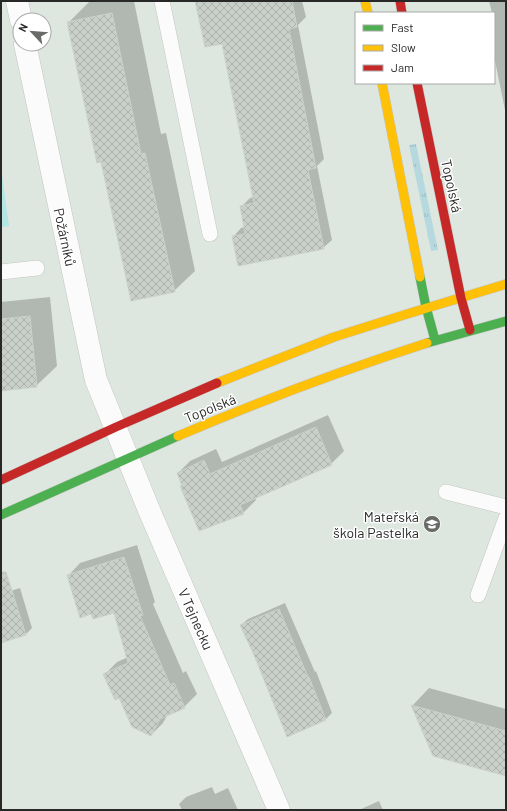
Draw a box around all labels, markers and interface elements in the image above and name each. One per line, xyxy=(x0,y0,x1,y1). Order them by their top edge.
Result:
north arrow xyxy=(12,12,52,52)
legend xyxy=(355,12,495,84)
text: Fast xyxy=(391,20,414,34)
text: N xyxy=(15,21,30,34)
text: Slow xyxy=(391,40,416,54)
text: Jam xyxy=(391,60,414,74)
street label: Topolská xyxy=(438,158,466,214)
street label: Požárníků xyxy=(51,206,79,268)
street label: Topolská xyxy=(182,390,238,426)
place label: Mateřská škola Pastelka xyxy=(333,508,419,541)
school or university icon: Mateřská škola Pastelka xyxy=(422,514,442,534)
street label: V Tejnecku xyxy=(175,586,217,652)

